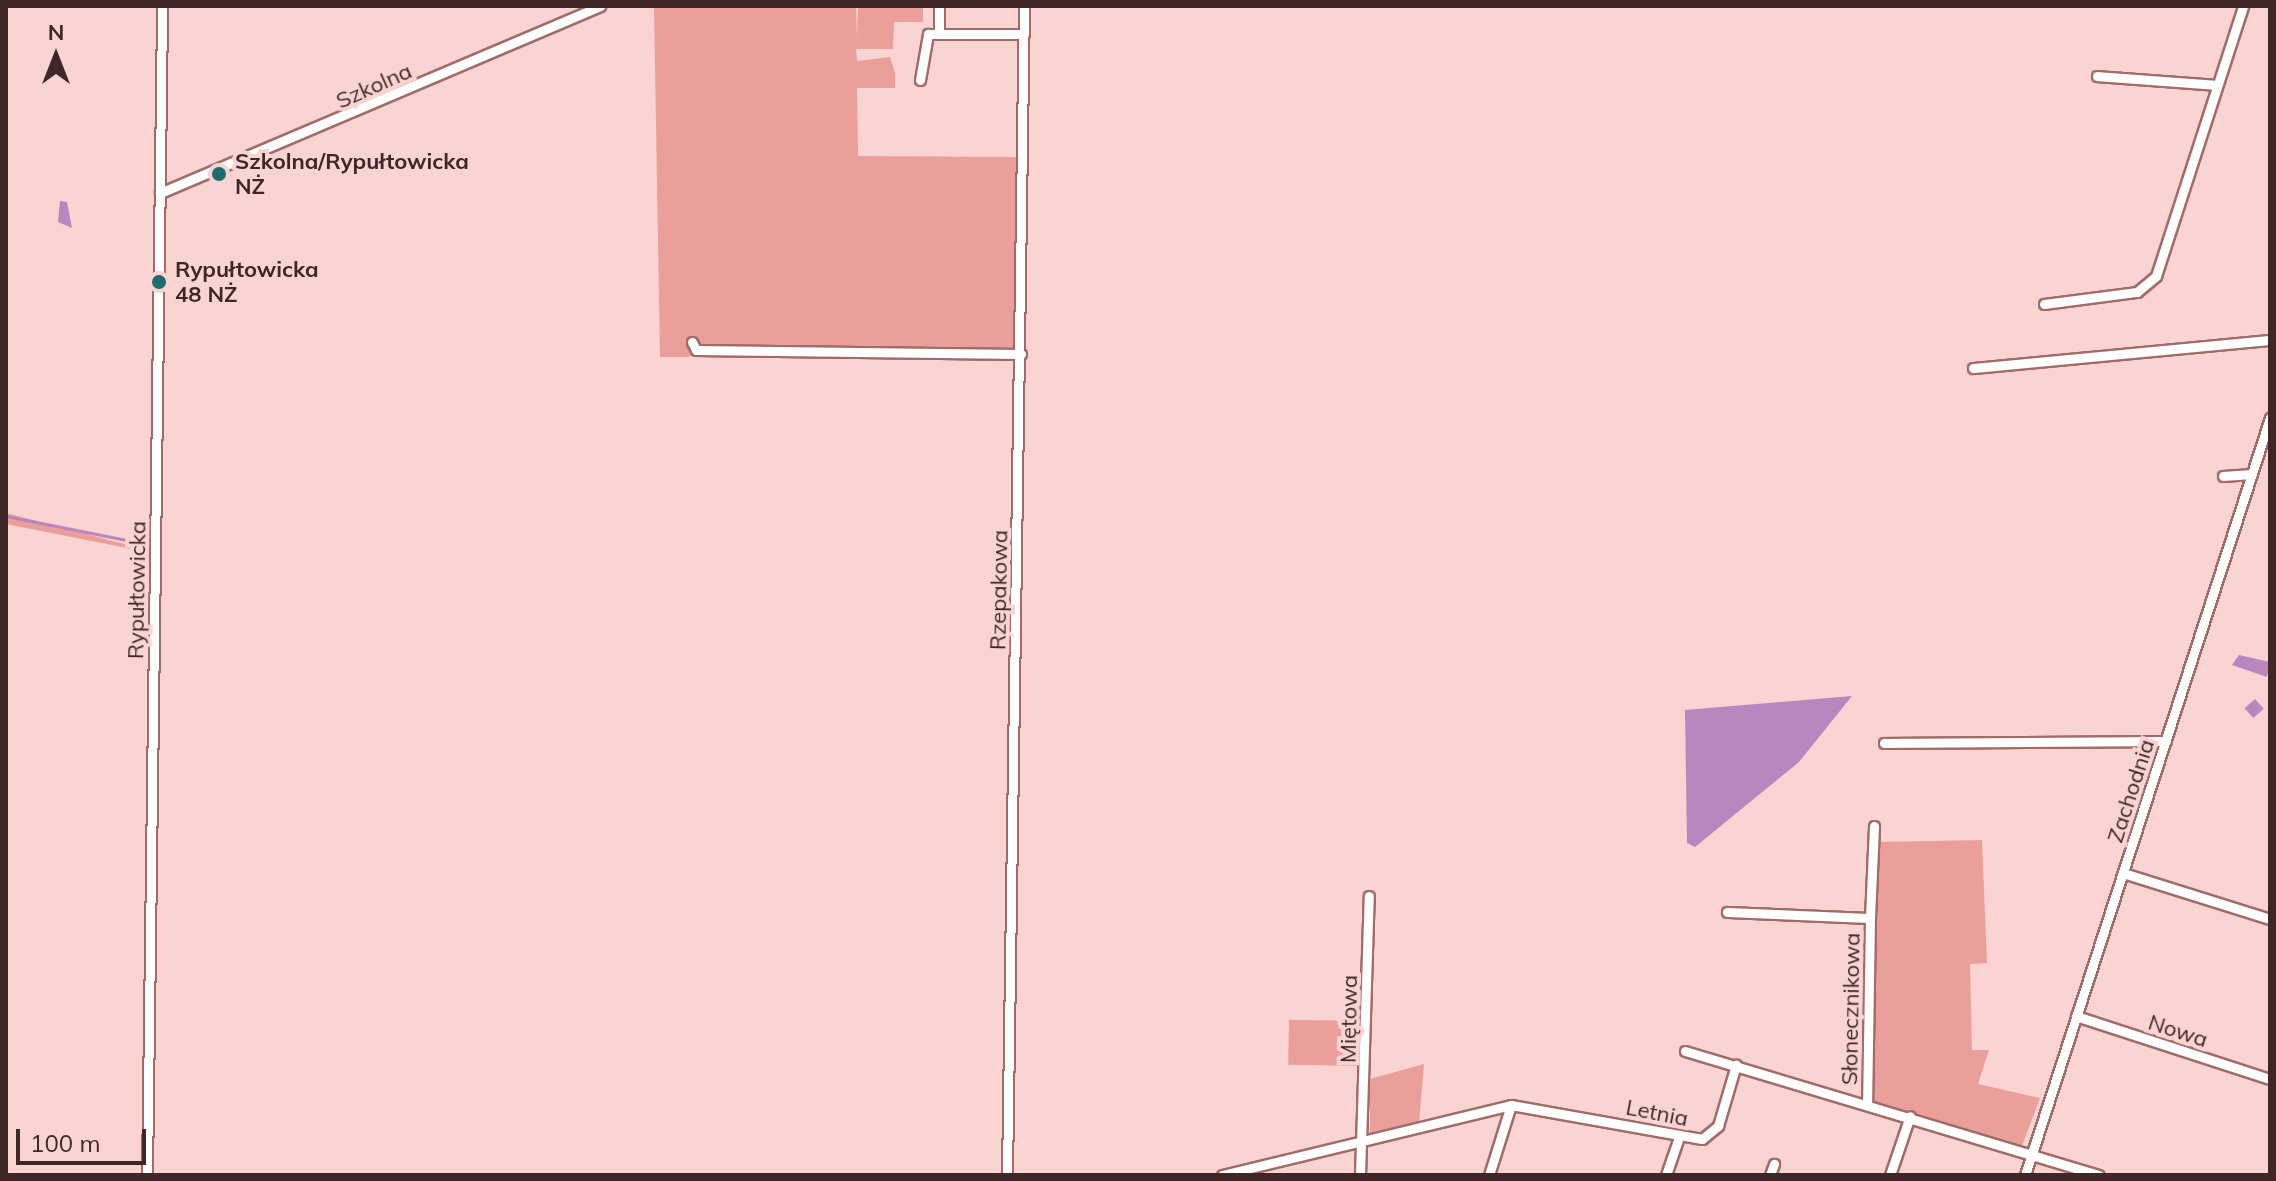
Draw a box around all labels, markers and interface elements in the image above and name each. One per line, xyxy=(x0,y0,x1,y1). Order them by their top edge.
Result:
north arrow xyxy=(16,16,96,96)
text: N xyxy=(48,18,64,46)
street label: Szkolna xyxy=(332,58,416,114)
place label: Szkolna/Rypułtowicka NŻ xyxy=(235,148,469,200)
marker: Szkolna/Rypułtowicka NŻ xyxy=(210,165,228,183)
place label: Rypułtowicka 48 NŻ xyxy=(175,256,319,308)
marker: Rypułtowicka 48 NŻ xyxy=(150,273,168,291)
street label: Rypułtowicka xyxy=(123,521,151,659)
street label: Rzepakowa xyxy=(985,530,1013,650)
street label: Zachodnia xyxy=(2102,736,2160,846)
street label: Słonecznikowa xyxy=(1836,933,1866,1085)
street label: Miętowa xyxy=(1335,975,1363,1063)
street label: Nowa xyxy=(2145,1009,2211,1053)
street label: Letnia xyxy=(1624,1094,1690,1132)
scale bar xyxy=(20,1113,150,1163)
text: 100 m xyxy=(30,1128,101,1158)

